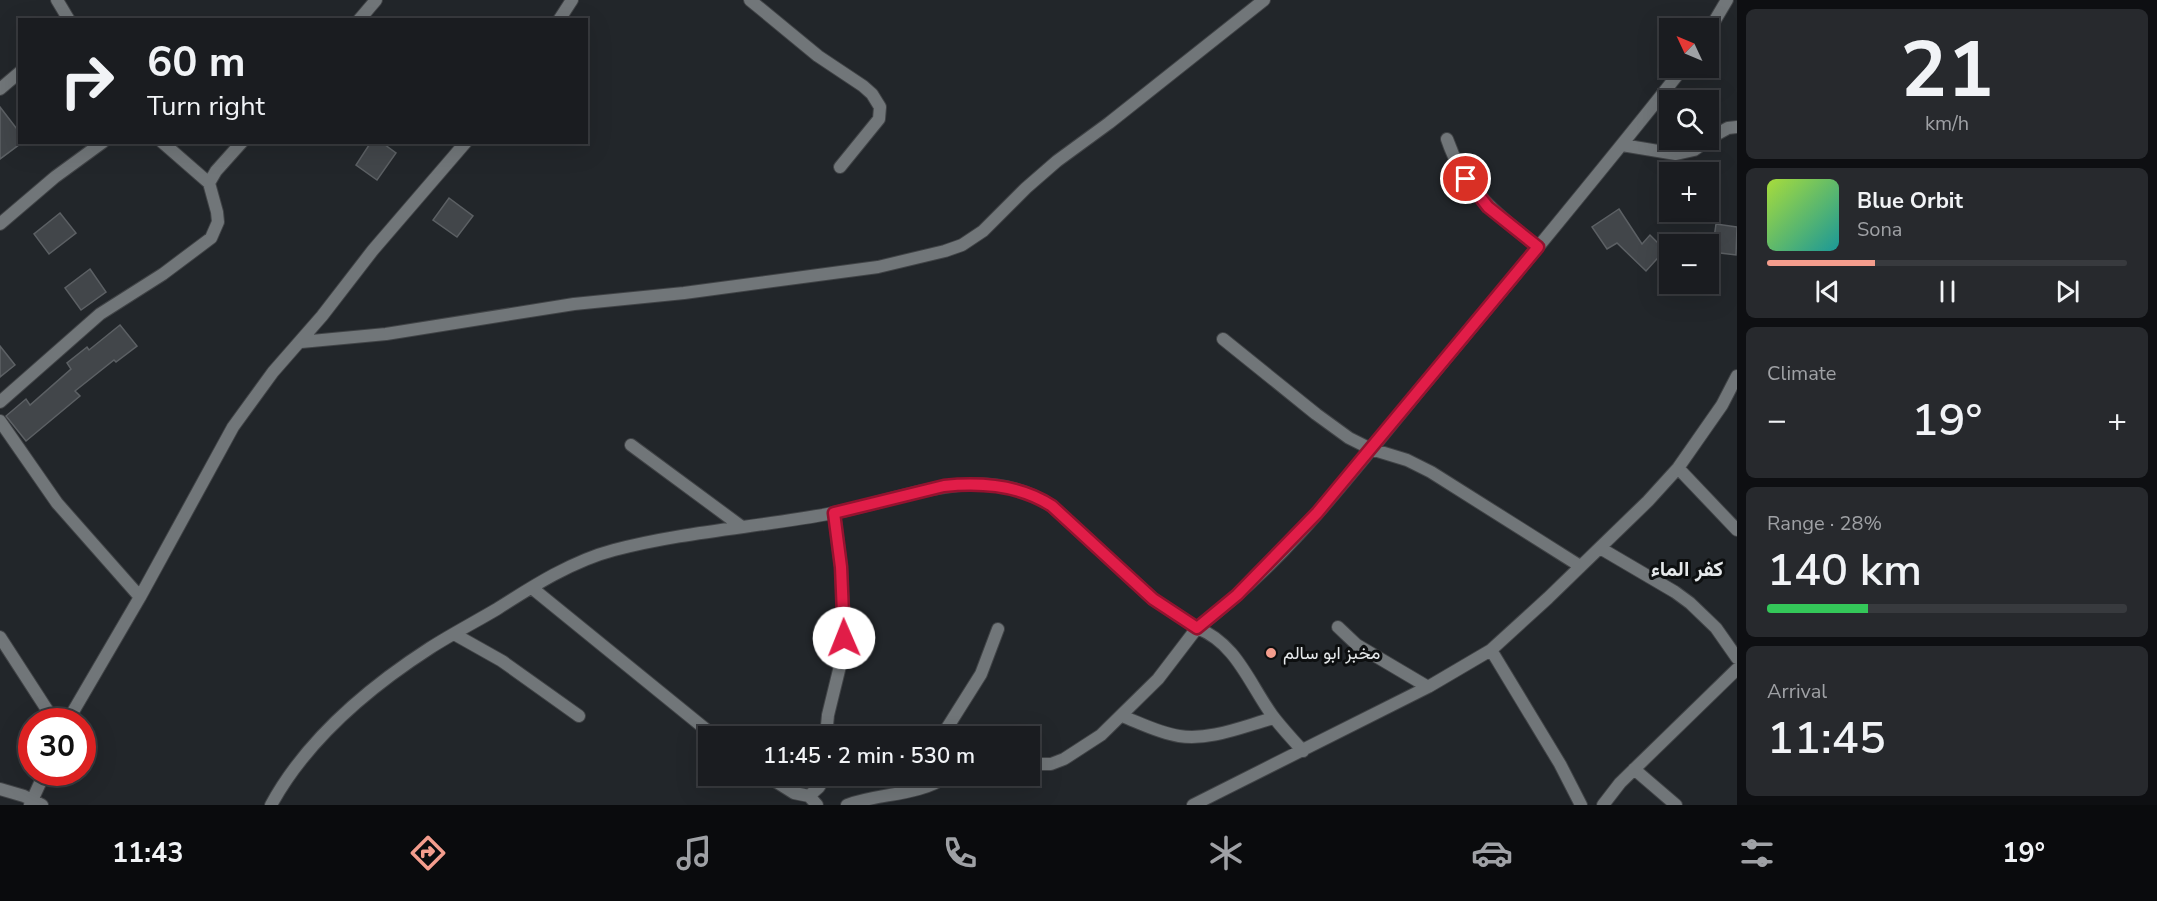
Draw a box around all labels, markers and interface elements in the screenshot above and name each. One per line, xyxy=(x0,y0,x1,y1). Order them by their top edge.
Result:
text: 21 xyxy=(1900,17,1994,124)
north arrow xyxy=(1659,18,1719,78)
map controls xyxy=(1659,18,1719,294)
text: 60 m xyxy=(147,34,246,91)
icon: right xyxy=(48,42,126,120)
text: Turn right xyxy=(147,88,265,125)
button: search xyxy=(1659,90,1719,150)
text: km/h xyxy=(1925,110,1969,137)
pin xyxy=(1440,153,1491,204)
icon: arrive xyxy=(1449,162,1482,195)
button: + xyxy=(1659,162,1719,222)
text: Blue Orbit xyxy=(1857,186,1963,216)
text: Sona xyxy=(1857,216,1902,243)
button: − xyxy=(1659,234,1719,294)
icon: previous xyxy=(1811,275,1844,308)
icon: pause xyxy=(1931,275,1964,308)
icon: next xyxy=(2051,275,2084,308)
text: Climate xyxy=(1767,360,1836,387)
text: 19° xyxy=(1912,390,1982,451)
text: − xyxy=(1767,398,1787,443)
text: + xyxy=(2107,398,2127,443)
text: Range · 28% xyxy=(1767,510,1882,537)
text: 140 km xyxy=(1767,540,1922,601)
district label: كفر الماء xyxy=(1651,555,1723,583)
position arrow xyxy=(812,606,876,670)
place label: مخبز ابو سالم xyxy=(1283,641,1380,665)
marker: مخبز ابو سالم xyxy=(1264,646,1278,660)
text: Arrival xyxy=(1767,678,1827,705)
speed limit sign: 30 xyxy=(18,708,96,786)
text: 11:45 xyxy=(1767,708,1886,769)
text: 11:45 · 2 min · 530 m xyxy=(763,741,975,771)
icon: directions xyxy=(407,832,449,874)
icon: music xyxy=(673,832,715,874)
icon: phone xyxy=(939,832,981,874)
icon: climate xyxy=(1205,832,1247,874)
icon: car xyxy=(1471,832,1513,874)
icon: filters xyxy=(1736,832,1778,874)
text: 11:43 xyxy=(112,835,183,872)
text: 19° xyxy=(2002,835,2045,872)

